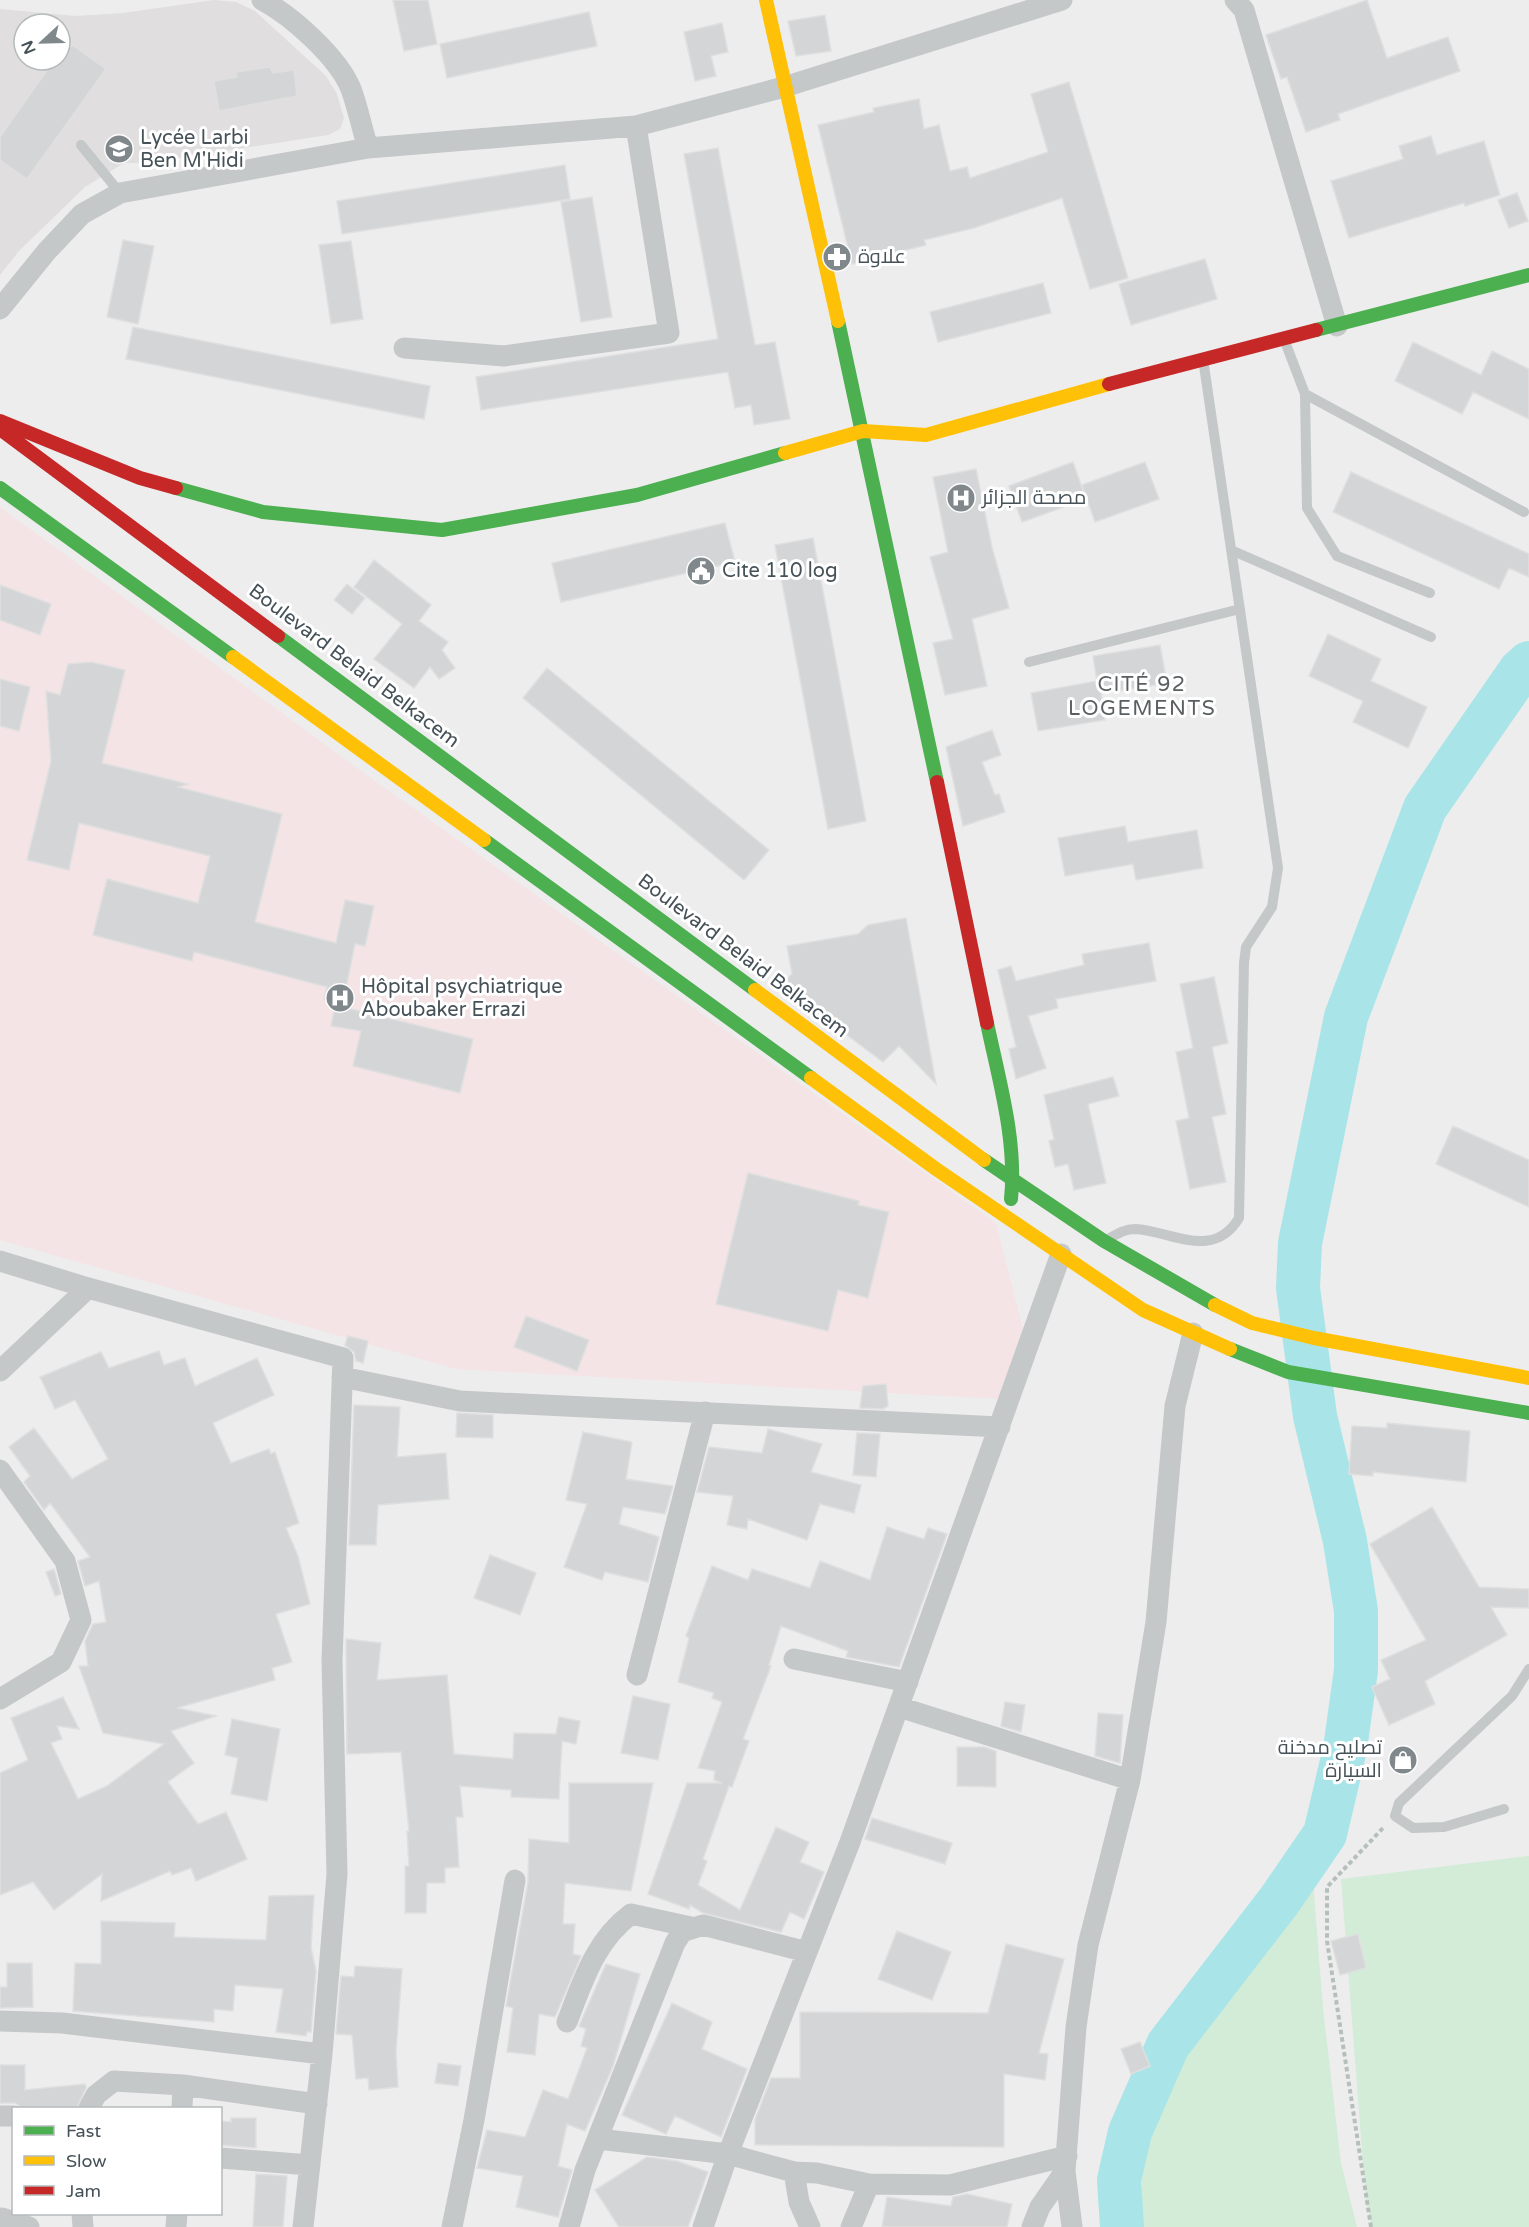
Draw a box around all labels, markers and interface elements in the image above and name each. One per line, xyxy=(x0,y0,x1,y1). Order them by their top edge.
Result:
north arrow xyxy=(12,12,72,72)
text: N xyxy=(17,38,41,57)
place label: Lycée Larbi Ben M'Hidi xyxy=(140,126,249,173)
school or university icon: Lycée Larbi Ben M'Hidi xyxy=(103,133,135,165)
pharmacy icon: علاوة xyxy=(821,241,853,273)
place label: علاوة xyxy=(858,245,906,269)
hospital icon: مصحة الجزائر xyxy=(945,482,977,514)
place label: مصحة الجزائر xyxy=(981,486,1086,510)
public building icon: Cite 110 log xyxy=(685,555,717,587)
place label: Cite 110 log xyxy=(722,559,838,583)
street label: Boulevard Belaid Belkacem xyxy=(244,579,464,753)
district label: CITÉ 92 LOGEMENTS xyxy=(1068,672,1216,721)
street label: Boulevard Belaid Belkacem xyxy=(633,869,853,1043)
place label: Hôpital psychiatrique Aboubaker Errazi xyxy=(361,975,563,1022)
hospital icon: Hôpital psychiatrique Aboubaker Errazi xyxy=(324,982,356,1014)
place label: تصليح مدخنة السيارة xyxy=(1278,1736,1383,1783)
shop icon: تصليح مدخنة السيارة xyxy=(1387,1744,1419,1776)
legend xyxy=(12,2107,222,2215)
text: Fast xyxy=(66,2120,101,2142)
text: Slow xyxy=(66,2150,107,2172)
text: Jam xyxy=(66,2180,101,2202)

